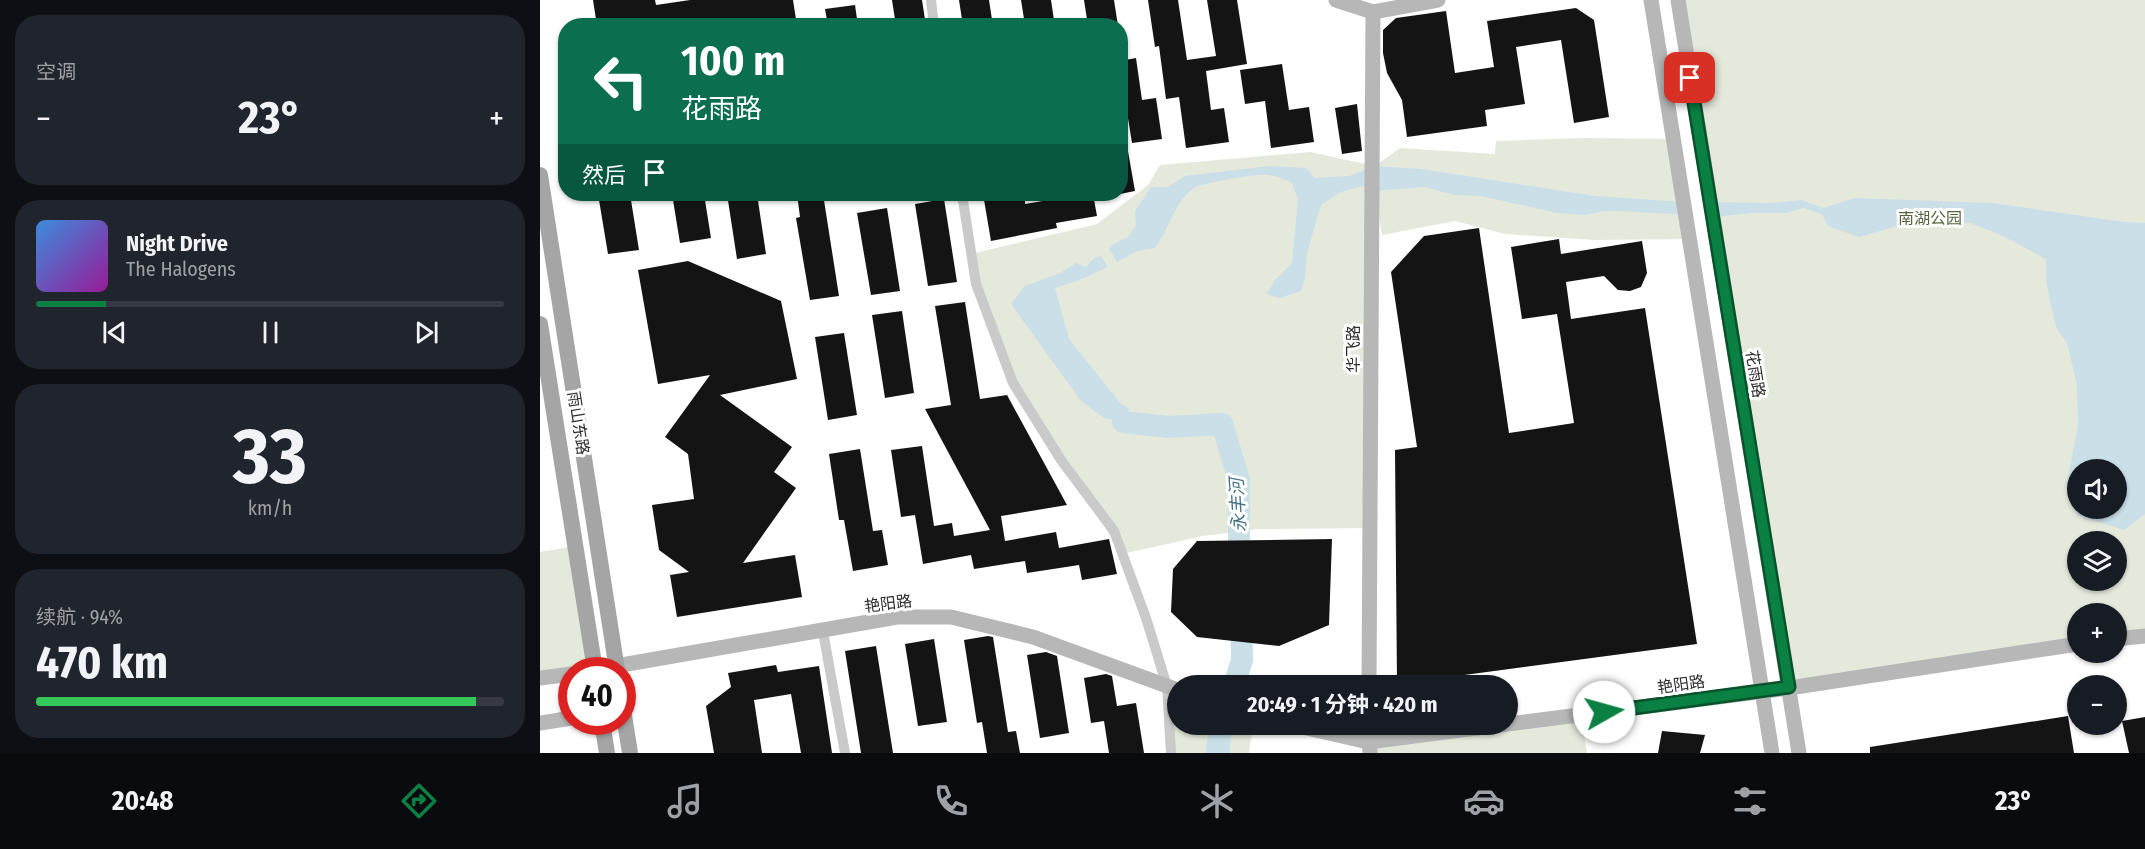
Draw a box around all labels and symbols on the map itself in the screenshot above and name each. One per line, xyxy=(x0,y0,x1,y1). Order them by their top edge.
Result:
pin xyxy=(1664,52,1715,103)
park label: 南湖公园 xyxy=(1898,209,1962,228)
street label: 华飞路 xyxy=(1344,325,1363,373)
street label: 花雨路 xyxy=(1742,349,1769,399)
street label: 雨山东路 xyxy=(564,390,593,456)
water label: 永丰河 xyxy=(1225,474,1250,533)
street label: 艳阳路 xyxy=(863,591,913,616)
speed limit sign: 40 xyxy=(558,657,636,735)
street label: 艳阳路 xyxy=(1656,672,1706,697)
position arrow xyxy=(1572,680,1636,744)

